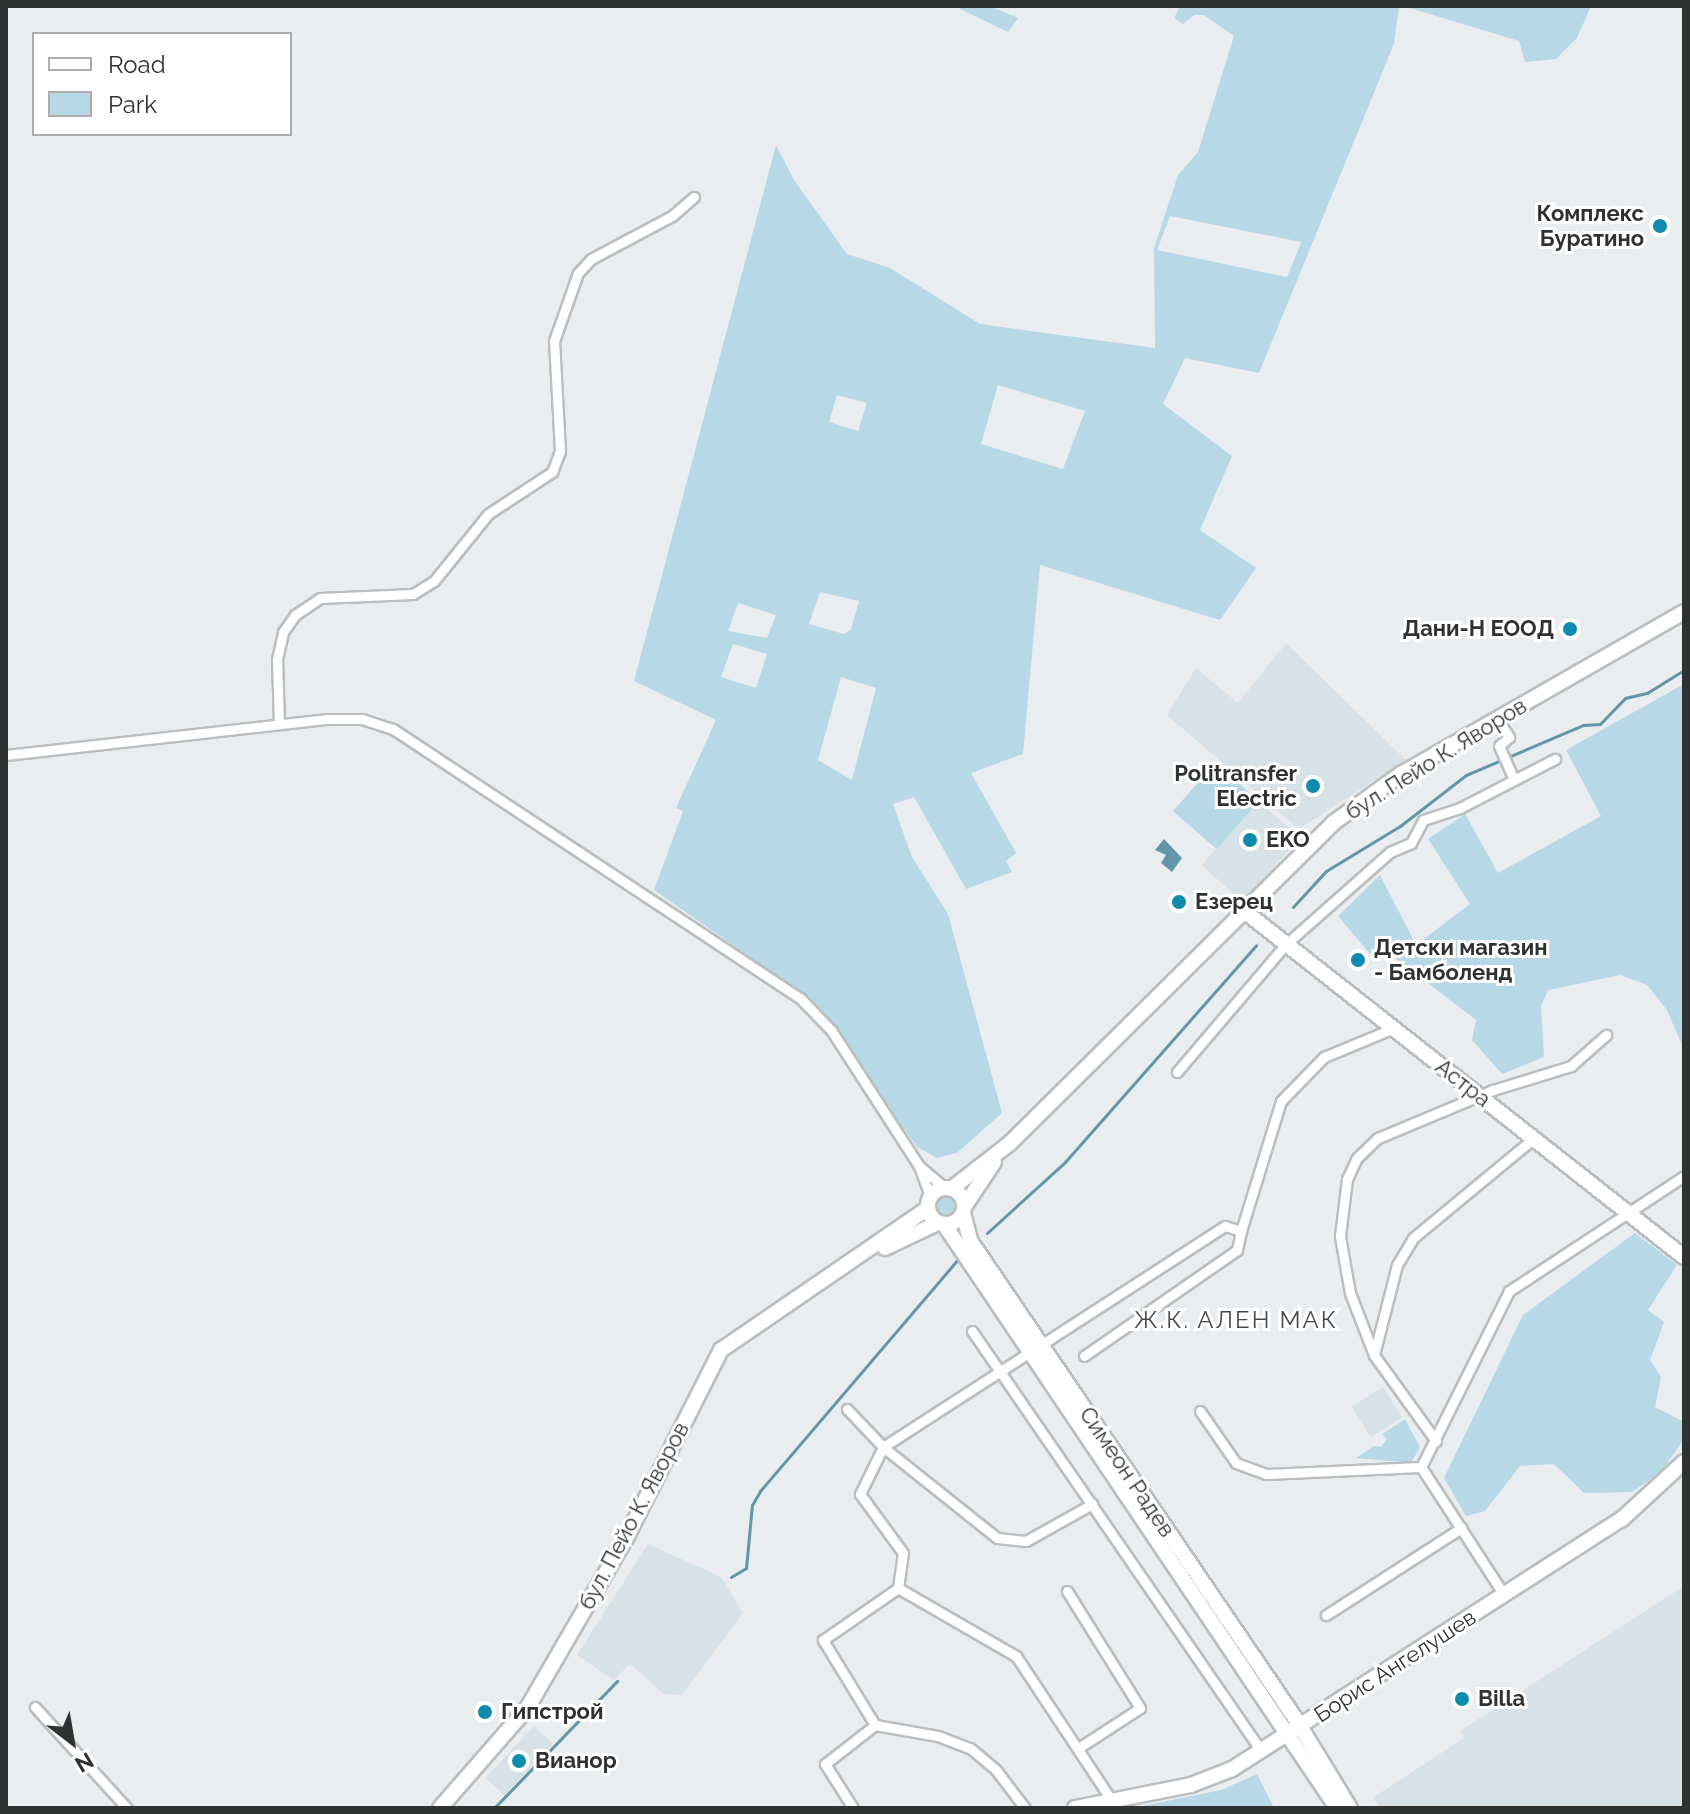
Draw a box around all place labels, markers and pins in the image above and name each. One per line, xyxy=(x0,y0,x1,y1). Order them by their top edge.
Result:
place label: Комплекс Буратино xyxy=(1537,200,1644,252)
marker: Комплекс Буратино xyxy=(1651,217,1669,235)
place label: Дани-Н ЕООД xyxy=(1403,616,1554,642)
marker: Дани-Н ЕООД xyxy=(1561,620,1579,638)
place label: Politransfer Electric xyxy=(1174,760,1297,812)
marker: Politransfer Electric xyxy=(1304,777,1322,795)
place label: EKO xyxy=(1266,827,1310,853)
marker: EKO xyxy=(1241,831,1259,849)
place label: Езерец xyxy=(1195,889,1273,915)
marker: Езерец xyxy=(1170,893,1188,911)
place label: Детски магазин - Бамболенд xyxy=(1374,934,1547,986)
marker: Детски магазин - Бамболенд xyxy=(1349,951,1367,969)
place label: Billa xyxy=(1478,1686,1525,1712)
marker: Billa xyxy=(1453,1690,1471,1708)
place label: Гипстрой xyxy=(501,1699,603,1725)
marker: Гипстрой xyxy=(476,1703,494,1721)
place label: Вианор xyxy=(535,1748,617,1774)
marker: Вианор xyxy=(510,1752,528,1770)

